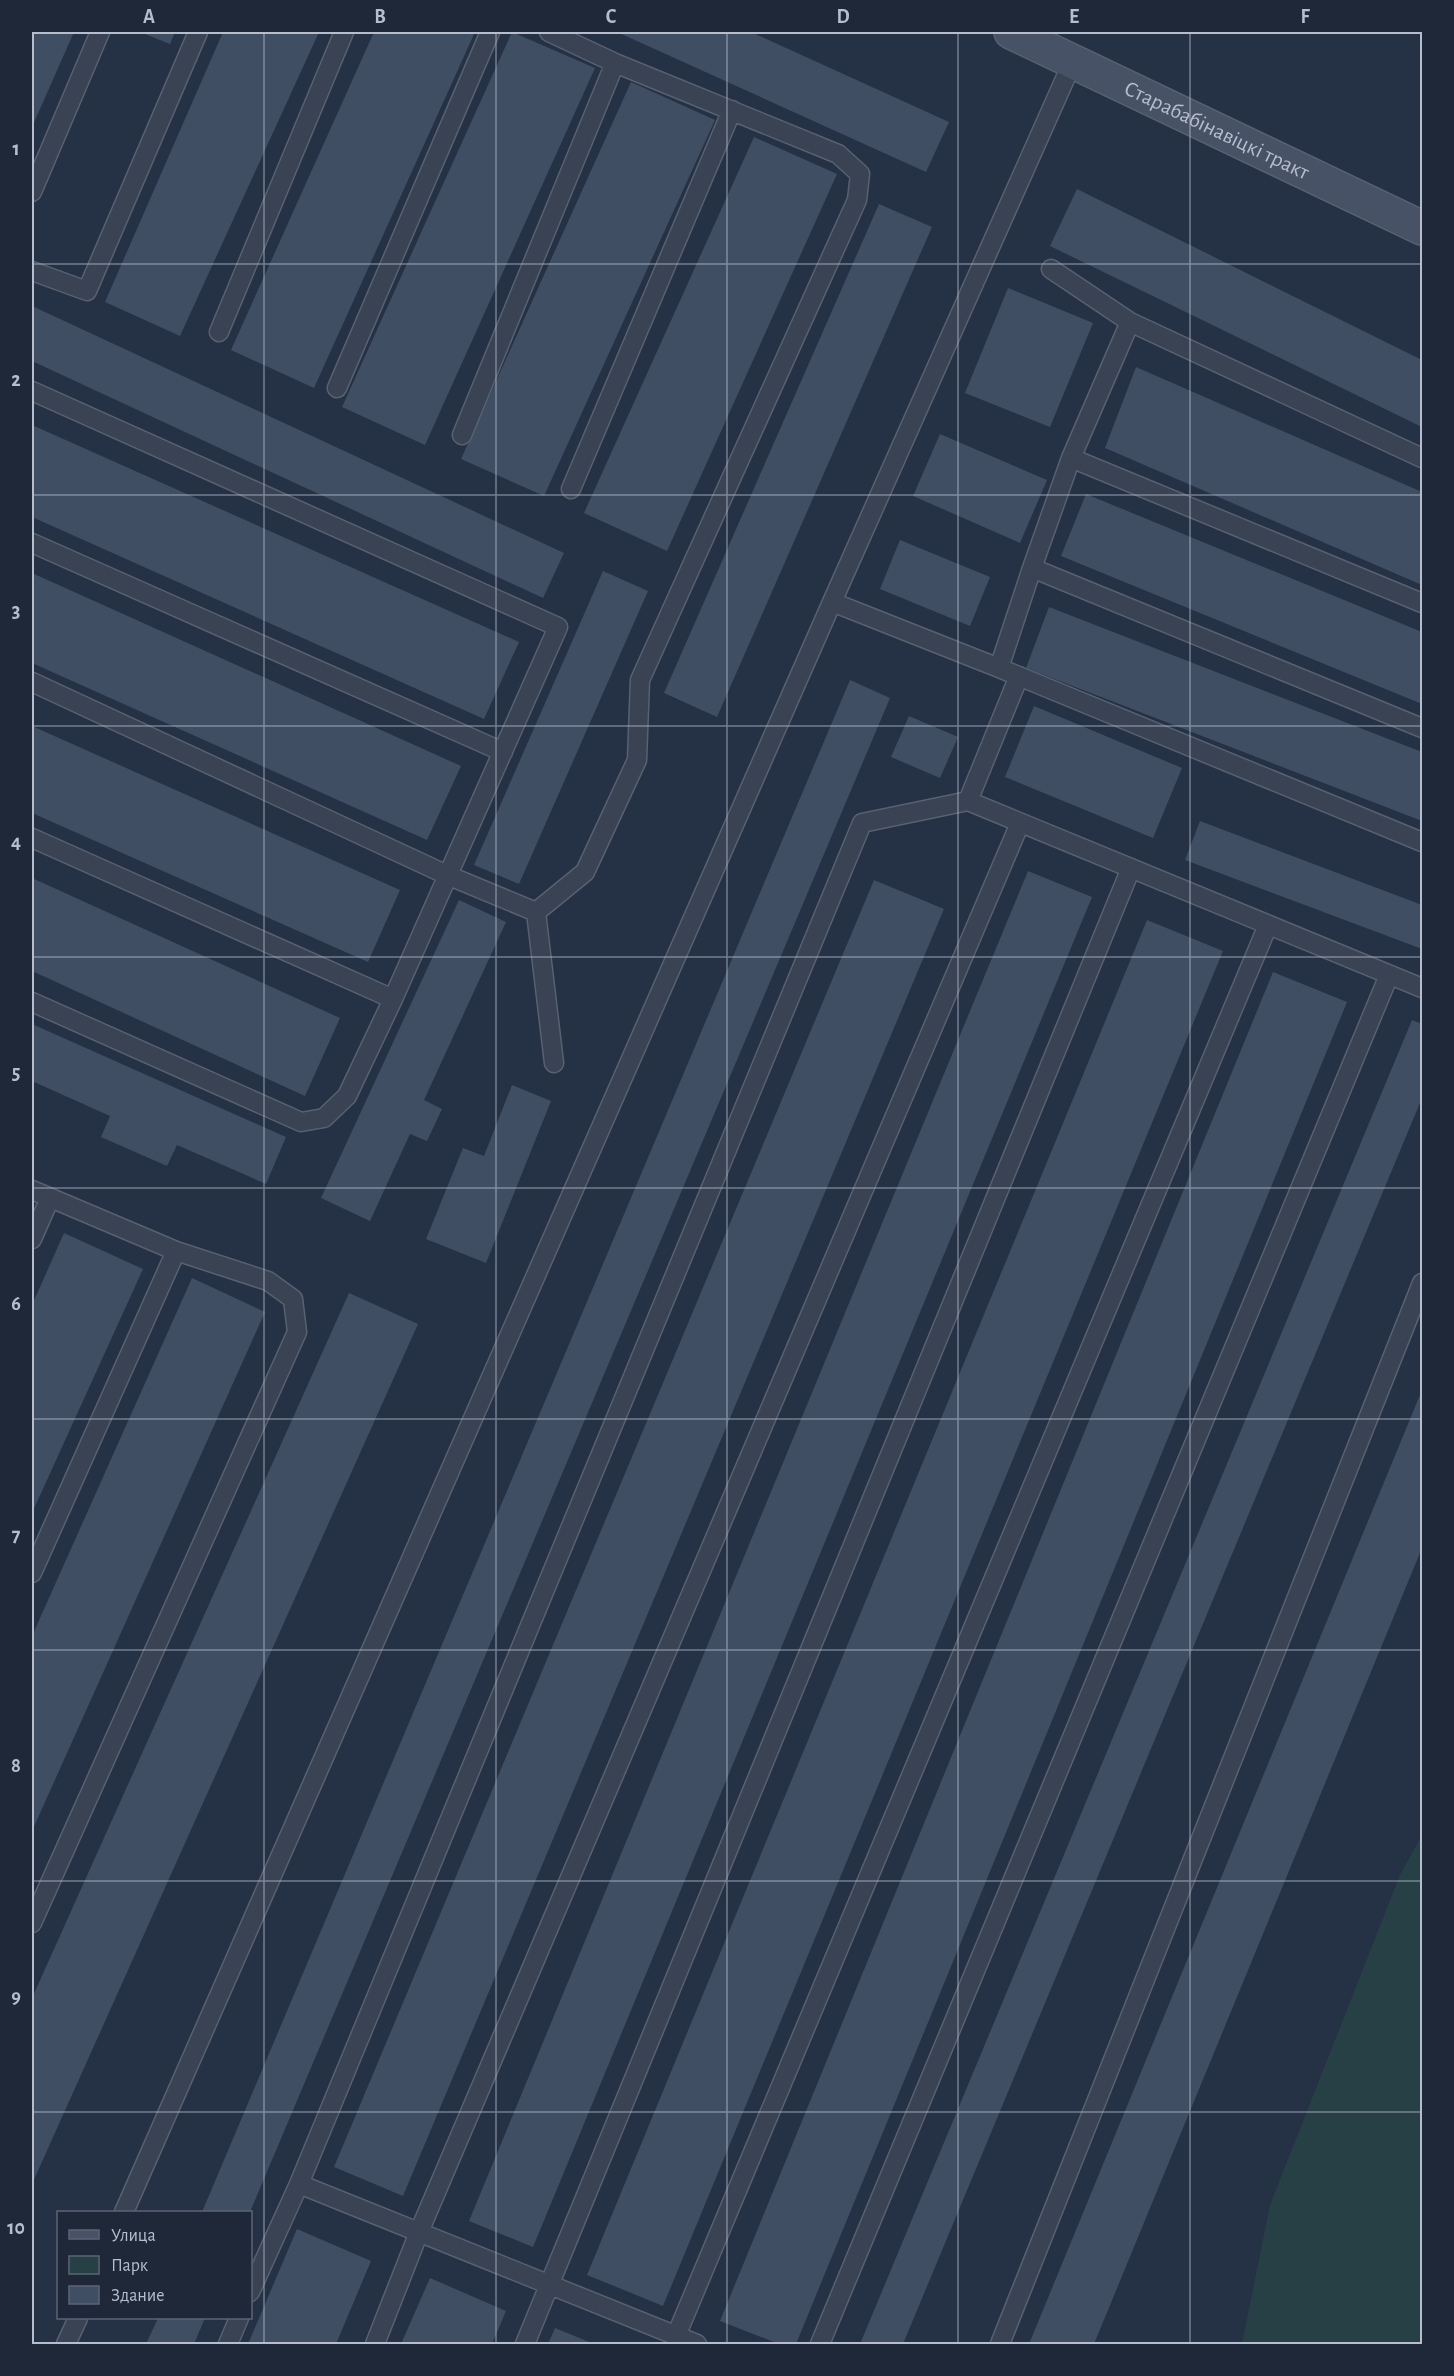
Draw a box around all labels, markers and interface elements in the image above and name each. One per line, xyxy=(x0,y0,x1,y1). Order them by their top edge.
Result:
text: A xyxy=(143,7,155,27)
text: B xyxy=(374,7,386,27)
text: C xyxy=(606,7,617,27)
text: D xyxy=(836,7,850,27)
text: E xyxy=(1069,7,1079,27)
text: F xyxy=(1300,7,1310,27)
street label: Старабабінавіцкі тракт xyxy=(1121,77,1314,184)
text: 1 xyxy=(12,139,20,159)
text: 2 xyxy=(11,370,21,390)
text: 3 xyxy=(12,601,20,621)
text: 4 xyxy=(11,832,21,852)
text: 5 xyxy=(12,1063,20,1083)
text: 6 xyxy=(11,1294,21,1314)
text: 7 xyxy=(12,1525,21,1545)
text: 8 xyxy=(11,1756,21,1776)
text: 9 xyxy=(11,1987,21,2007)
legend xyxy=(57,2211,252,2319)
text: 10 xyxy=(7,2218,25,2238)
text: Улица xyxy=(111,2227,156,2245)
text: Парк xyxy=(111,2257,149,2275)
text: Здание xyxy=(111,2287,165,2305)

